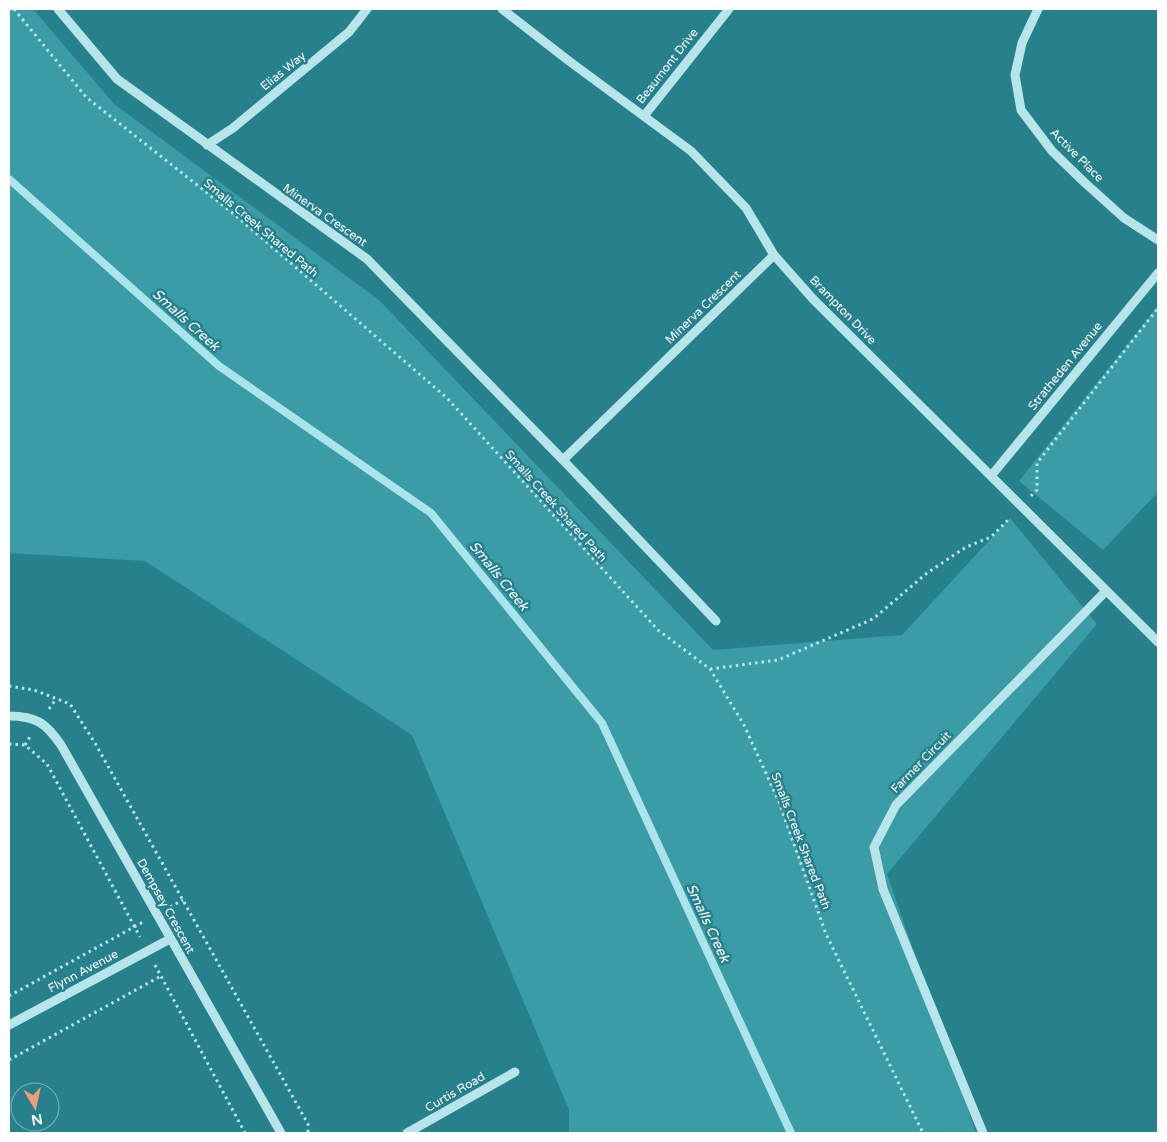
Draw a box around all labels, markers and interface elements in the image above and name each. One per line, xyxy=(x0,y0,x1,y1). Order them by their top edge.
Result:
street label: Beaumont Drive xyxy=(633,25,701,106)
street label: Elias Way xyxy=(258,48,309,93)
street label: Active Place xyxy=(1047,125,1107,185)
street label: Smalls Creek Shared Path xyxy=(201,176,321,280)
street label: Minerva Crescent xyxy=(280,181,370,249)
street label: Minerva Crescent xyxy=(662,267,744,347)
street label: Brampton Drive xyxy=(807,273,879,347)
water label: Smalls Creek xyxy=(149,285,224,356)
street label: Stratheden Avenue xyxy=(1025,319,1105,413)
street label: Smalls Creek Shared Path xyxy=(502,447,610,565)
water label: Smalls Creek xyxy=(466,538,533,615)
street label: Farmer Circuit xyxy=(888,728,954,796)
street label: Smalls Creek Shared Path xyxy=(768,771,834,911)
street label: Dempsey Crescent xyxy=(134,856,198,956)
water label: Smalls Creek xyxy=(682,881,734,966)
street label: Flynn Avenue xyxy=(46,947,121,995)
street label: Curtis Road xyxy=(423,1069,487,1115)
north arrow xyxy=(10,1082,60,1132)
text: N xyxy=(30,1110,44,1129)

